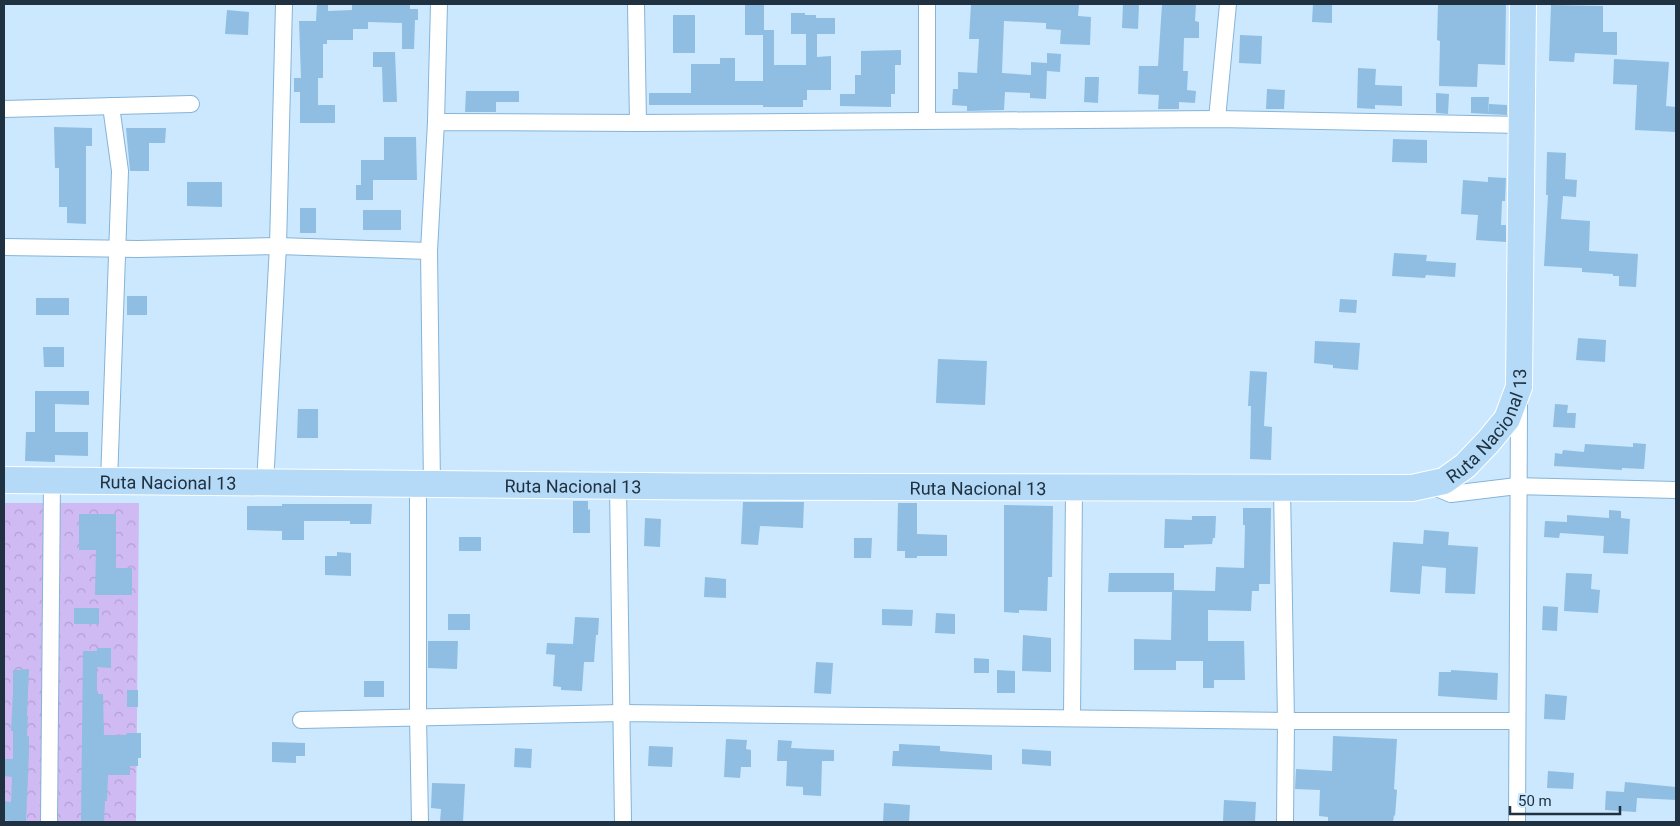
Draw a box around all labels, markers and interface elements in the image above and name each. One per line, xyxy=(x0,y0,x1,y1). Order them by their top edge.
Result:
street label: Ruta Nacional 13 xyxy=(1442,368,1530,487)
street label: Ruta Nacional 13 xyxy=(99,471,236,493)
street label: Ruta Nacional 13 xyxy=(504,475,641,497)
street label: Ruta Nacional 13 xyxy=(910,477,1046,498)
scale bar xyxy=(1510,784,1620,816)
text: 50 m xyxy=(1518,792,1552,810)

